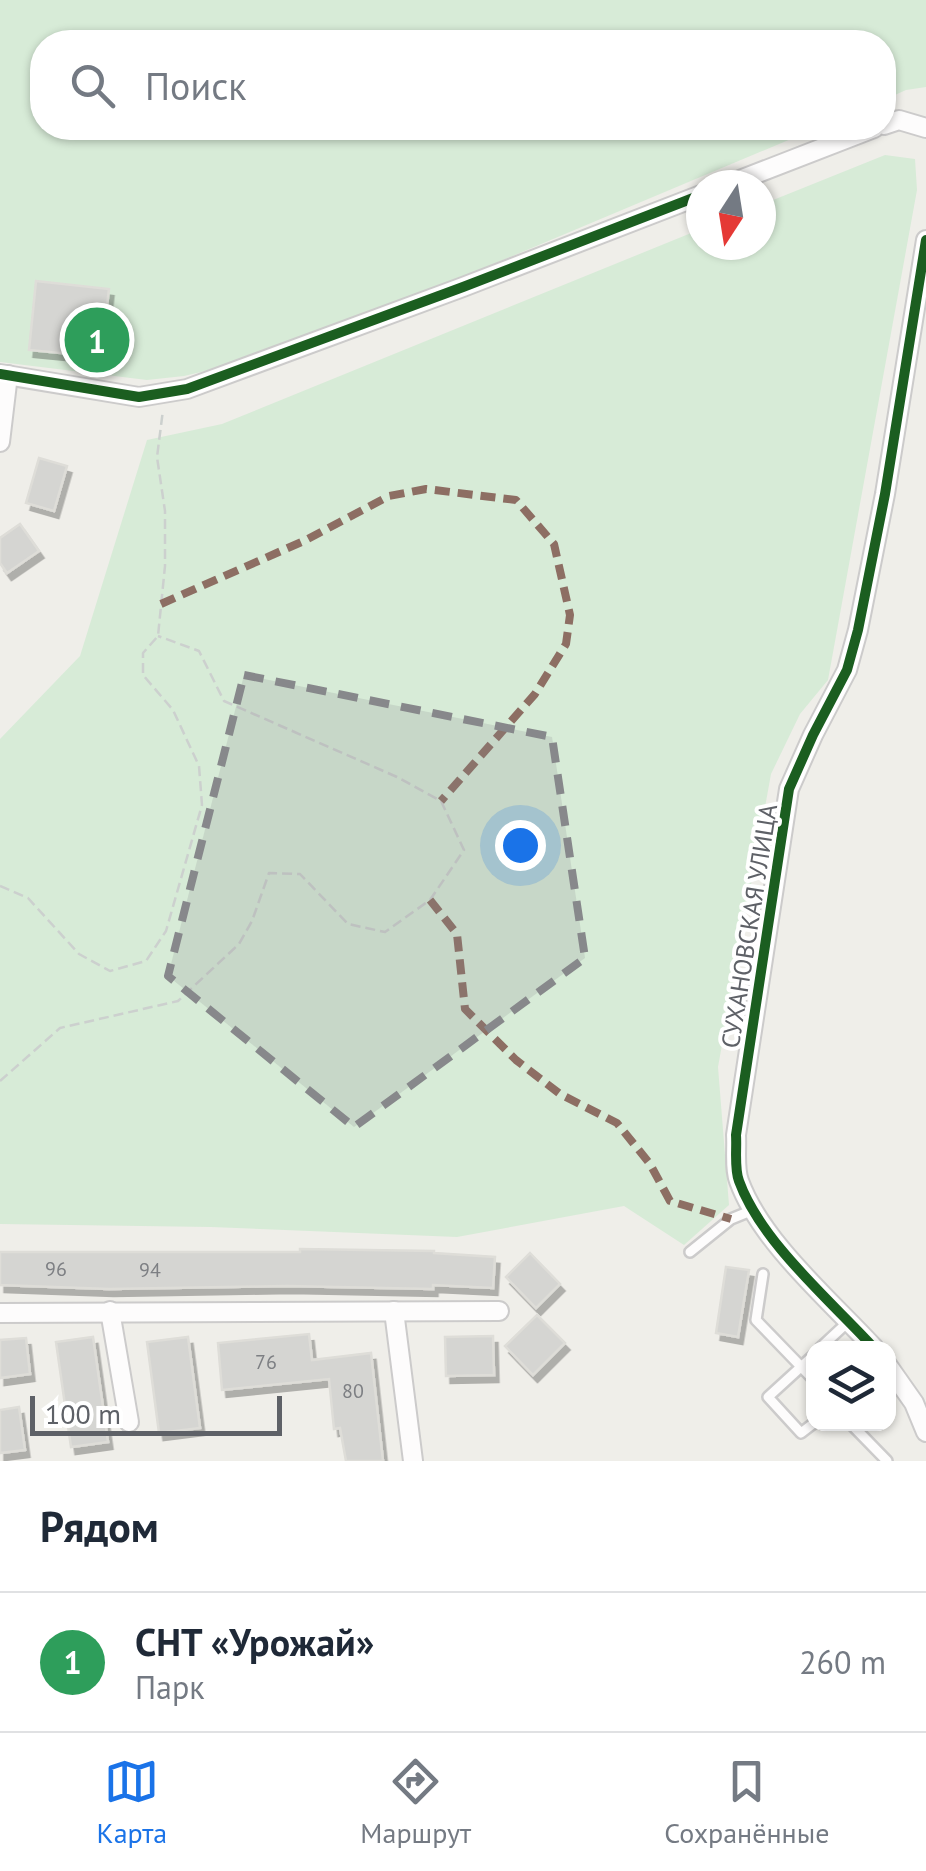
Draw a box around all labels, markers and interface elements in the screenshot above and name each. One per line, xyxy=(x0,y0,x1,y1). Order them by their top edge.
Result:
search box xyxy=(30,30,896,140)
icon: search xyxy=(65,58,120,113)
text: Поиск xyxy=(145,61,246,110)
north arrow xyxy=(686,170,776,260)
pin: 1 xyxy=(64,302,130,378)
street label: СУХАНОВСКАЯ УЛИЦА xyxy=(714,801,784,1050)
your location xyxy=(495,820,546,871)
house number: 96 xyxy=(45,1256,67,1282)
house number: 94 xyxy=(139,1257,161,1283)
map controls xyxy=(806,1341,896,1431)
button: layers xyxy=(806,1341,896,1431)
house number: 76 xyxy=(255,1349,277,1375)
house number: 80 xyxy=(342,1378,364,1404)
scale bar xyxy=(30,1391,282,1436)
text: 100 m xyxy=(45,1395,121,1432)
text: Рядом xyxy=(40,1499,159,1554)
text: СНТ «Урожай» xyxy=(135,1617,374,1666)
text: 1 xyxy=(63,1641,82,1683)
text: 260 m xyxy=(799,1641,886,1683)
text: Парк xyxy=(135,1666,205,1708)
tab: Карта xyxy=(97,1754,167,1851)
tab: Маршрут xyxy=(360,1754,471,1851)
tab: Сохранённые xyxy=(664,1754,829,1851)

